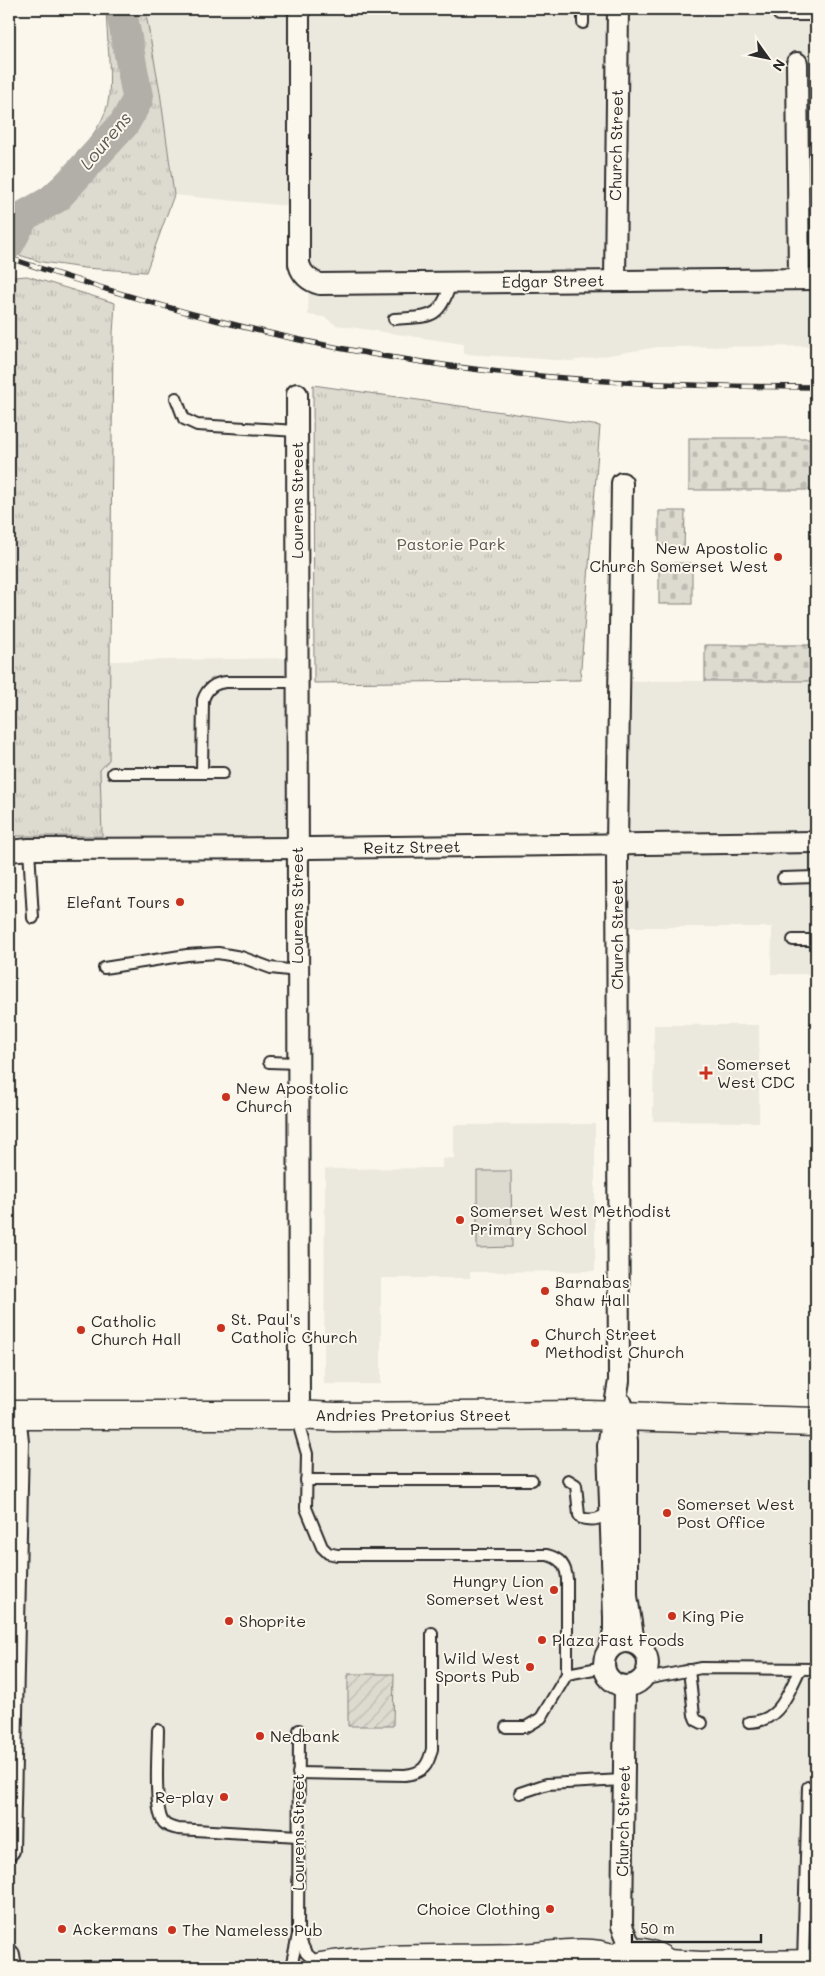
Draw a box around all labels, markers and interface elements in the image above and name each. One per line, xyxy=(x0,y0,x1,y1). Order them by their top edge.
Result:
north arrow xyxy=(742,32,792,82)
text: N xyxy=(768,56,790,75)
street label: Church Street xyxy=(604,89,627,201)
water label: Lourens xyxy=(74,106,137,174)
street label: Edgar Street xyxy=(501,269,604,292)
street label: Lourens Street xyxy=(286,441,307,559)
park label: Pastorie Park xyxy=(397,533,505,554)
place label: New Apostolic Church Somerset West xyxy=(589,537,768,576)
marker: New Apostolic Church Somerset West xyxy=(772,551,784,563)
street label: Reitz Street xyxy=(363,835,461,858)
street label: Lourens Street xyxy=(286,846,307,964)
street label: Church Street xyxy=(606,878,627,990)
place label: Elefant Tours xyxy=(67,891,170,912)
marker: Elefant Tours xyxy=(174,896,186,908)
place label: Somerset West CDC xyxy=(717,1053,795,1092)
marker: Somerset West CDC xyxy=(699,1066,713,1080)
place label: New Apostolic Church xyxy=(236,1077,348,1116)
marker: New Apostolic Church xyxy=(220,1091,232,1103)
place label: Somerset West Methodist Primary School xyxy=(470,1200,671,1239)
marker: Somerset West Methodist Primary School xyxy=(454,1214,466,1226)
place label: Barnabas Shaw Hall xyxy=(555,1271,630,1310)
marker: Barnabas Shaw Hall xyxy=(539,1285,551,1297)
place label: St. Paul's Catholic Church xyxy=(231,1308,357,1347)
place label: Catholic Church Hall xyxy=(91,1310,181,1349)
marker: St. Paul's Catholic Church xyxy=(215,1322,227,1334)
place label: Church Street Methodist Church xyxy=(545,1323,684,1362)
marker: Catholic Church Hall xyxy=(75,1324,87,1336)
marker: Church Street Methodist Church xyxy=(529,1337,541,1349)
street label: Andries Pretorius Street xyxy=(315,1404,511,1425)
place label: Somerset West Post Office xyxy=(677,1493,795,1532)
marker: Somerset West Post Office xyxy=(661,1507,673,1519)
place label: Hungry Lion Somerset West xyxy=(426,1570,544,1609)
marker: Hungry Lion Somerset West xyxy=(548,1584,560,1596)
place label: King Pie xyxy=(682,1605,744,1626)
place label: Shoprite xyxy=(239,1610,306,1631)
marker: King Pie xyxy=(666,1610,678,1622)
marker: Shoprite xyxy=(223,1615,235,1627)
place label: Plaza Fast Foods xyxy=(552,1629,684,1650)
marker: Plaza Fast Foods xyxy=(536,1634,548,1646)
place label: Wild West Sports Pub xyxy=(435,1647,520,1686)
marker: Wild West Sports Pub xyxy=(524,1661,536,1673)
place label: Nedbank xyxy=(270,1725,339,1746)
marker: Nedbank xyxy=(254,1730,266,1742)
street label: Church Street xyxy=(611,1765,634,1877)
street label: Lourens Street xyxy=(287,1773,308,1891)
place label: Re-play xyxy=(155,1786,214,1807)
marker: Re-play xyxy=(218,1791,230,1803)
place label: Choice Clothing xyxy=(417,1898,540,1919)
marker: Choice Clothing xyxy=(544,1903,556,1915)
scale bar xyxy=(632,1911,761,1943)
place label: Ackermans xyxy=(72,1918,158,1939)
text: 50 m xyxy=(640,1918,675,1938)
place label: The Nameless Pub xyxy=(182,1919,323,1940)
marker: Ackermans xyxy=(56,1923,68,1935)
marker: The Nameless Pub xyxy=(166,1924,178,1936)

